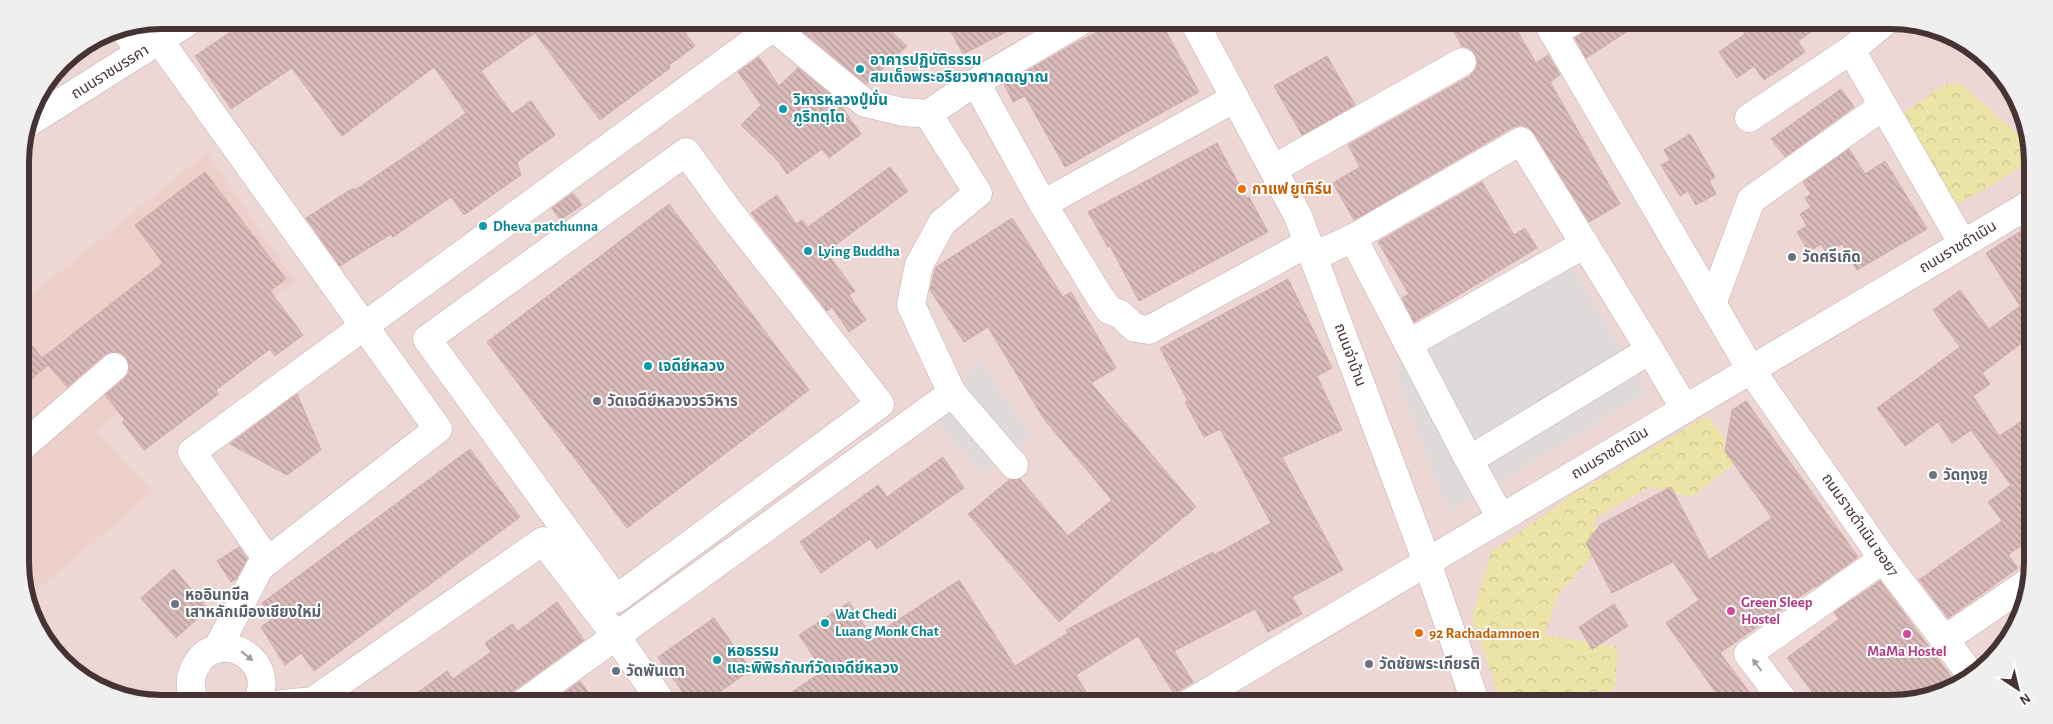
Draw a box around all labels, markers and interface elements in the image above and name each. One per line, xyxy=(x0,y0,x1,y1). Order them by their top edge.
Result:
street label: ถนนราชมรรคา xyxy=(69,42,151,102)
place label: อาคารปฏิบัติธรรม สมเด็จพระอริยวงศาคตญาณ xyxy=(870,52,1048,85)
marker: อาคารปฏิบัติธรรม สมเด็จพระอริยวงศาคตญาณ xyxy=(854,63,866,75)
place label: วิหารหลวงปู่มั่น ภูริทตฺโต xyxy=(792,89,888,127)
marker: วิหารหลวงปู่มั่น ภูริทตฺโต xyxy=(777,103,789,115)
place label: กาแฟ ยูเทิร์น xyxy=(1252,181,1332,199)
marker: กาแฟ ยูเทิร์น xyxy=(1236,183,1248,195)
street label: ถนนราชดำเนิน xyxy=(1916,217,1999,276)
place label: Dheva patchunna xyxy=(493,219,598,234)
marker: Dheva patchunna xyxy=(477,220,489,232)
place label: Lying Buddha xyxy=(818,244,900,259)
marker: Lying Buddha xyxy=(802,245,814,257)
place label: วัดศรีเกิด xyxy=(1802,248,1861,265)
marker: วัดศรีเกิด xyxy=(1786,251,1798,263)
street label: ถนนจ่าบ้าน xyxy=(1332,321,1370,389)
place label: เจดีย์หลวง xyxy=(658,357,725,374)
marker: เจดีย์หลวง xyxy=(642,360,654,372)
place label: วัดเจดีย์หลวงวรวิหาร xyxy=(607,392,738,409)
marker: วัดเจดีย์หลวงวรวิหาร xyxy=(591,395,603,407)
street label: ถนนราชดำเนิน xyxy=(1568,423,1651,482)
place label: วัดทุงยู xyxy=(1943,467,1988,485)
marker: วัดทุงยู xyxy=(1927,469,1939,481)
street label: ถนนราชดำเนิน ซอย7 xyxy=(1819,470,1902,579)
place label: หออินทขีล เสาหลักเมืองเชียงใหม่ xyxy=(185,586,321,620)
place label: Green Sleep Hostel xyxy=(1741,595,1813,627)
marker: หออินทขีล เสาหลักเมืองเชียงใหม่ xyxy=(169,598,181,610)
marker: Green Sleep Hostel xyxy=(1725,605,1737,617)
place label: Wat Chedi Luang Monk Chat xyxy=(835,607,939,639)
marker: Wat Chedi Luang Monk Chat xyxy=(819,617,831,629)
place label: 92 Rachadamnoen xyxy=(1429,626,1540,641)
marker: 92 Rachadamnoen xyxy=(1413,627,1425,639)
marker: MaMa Hostel xyxy=(1901,628,1913,640)
place label: หอธรรม และพิพิธภัณฑ์วัดเจดีย์หลวง xyxy=(727,644,899,676)
place label: MaMa Hostel xyxy=(1867,644,1947,659)
one-way arrow xyxy=(241,651,254,662)
marker: หอธรรม และพิพิธภัณฑ์วัดเจดีย์หลวง xyxy=(711,654,723,666)
place label: วัดชัยพระเกียรติ xyxy=(1379,655,1480,672)
marker: วัดชัยพระเกียรติ xyxy=(1363,658,1375,670)
one-way arrow xyxy=(1752,658,1762,672)
place label: วัดพันเตา xyxy=(626,663,685,679)
north arrow xyxy=(1993,664,2043,714)
marker: วัดพันเตา xyxy=(610,665,622,677)
text: N xyxy=(2017,690,2033,707)

